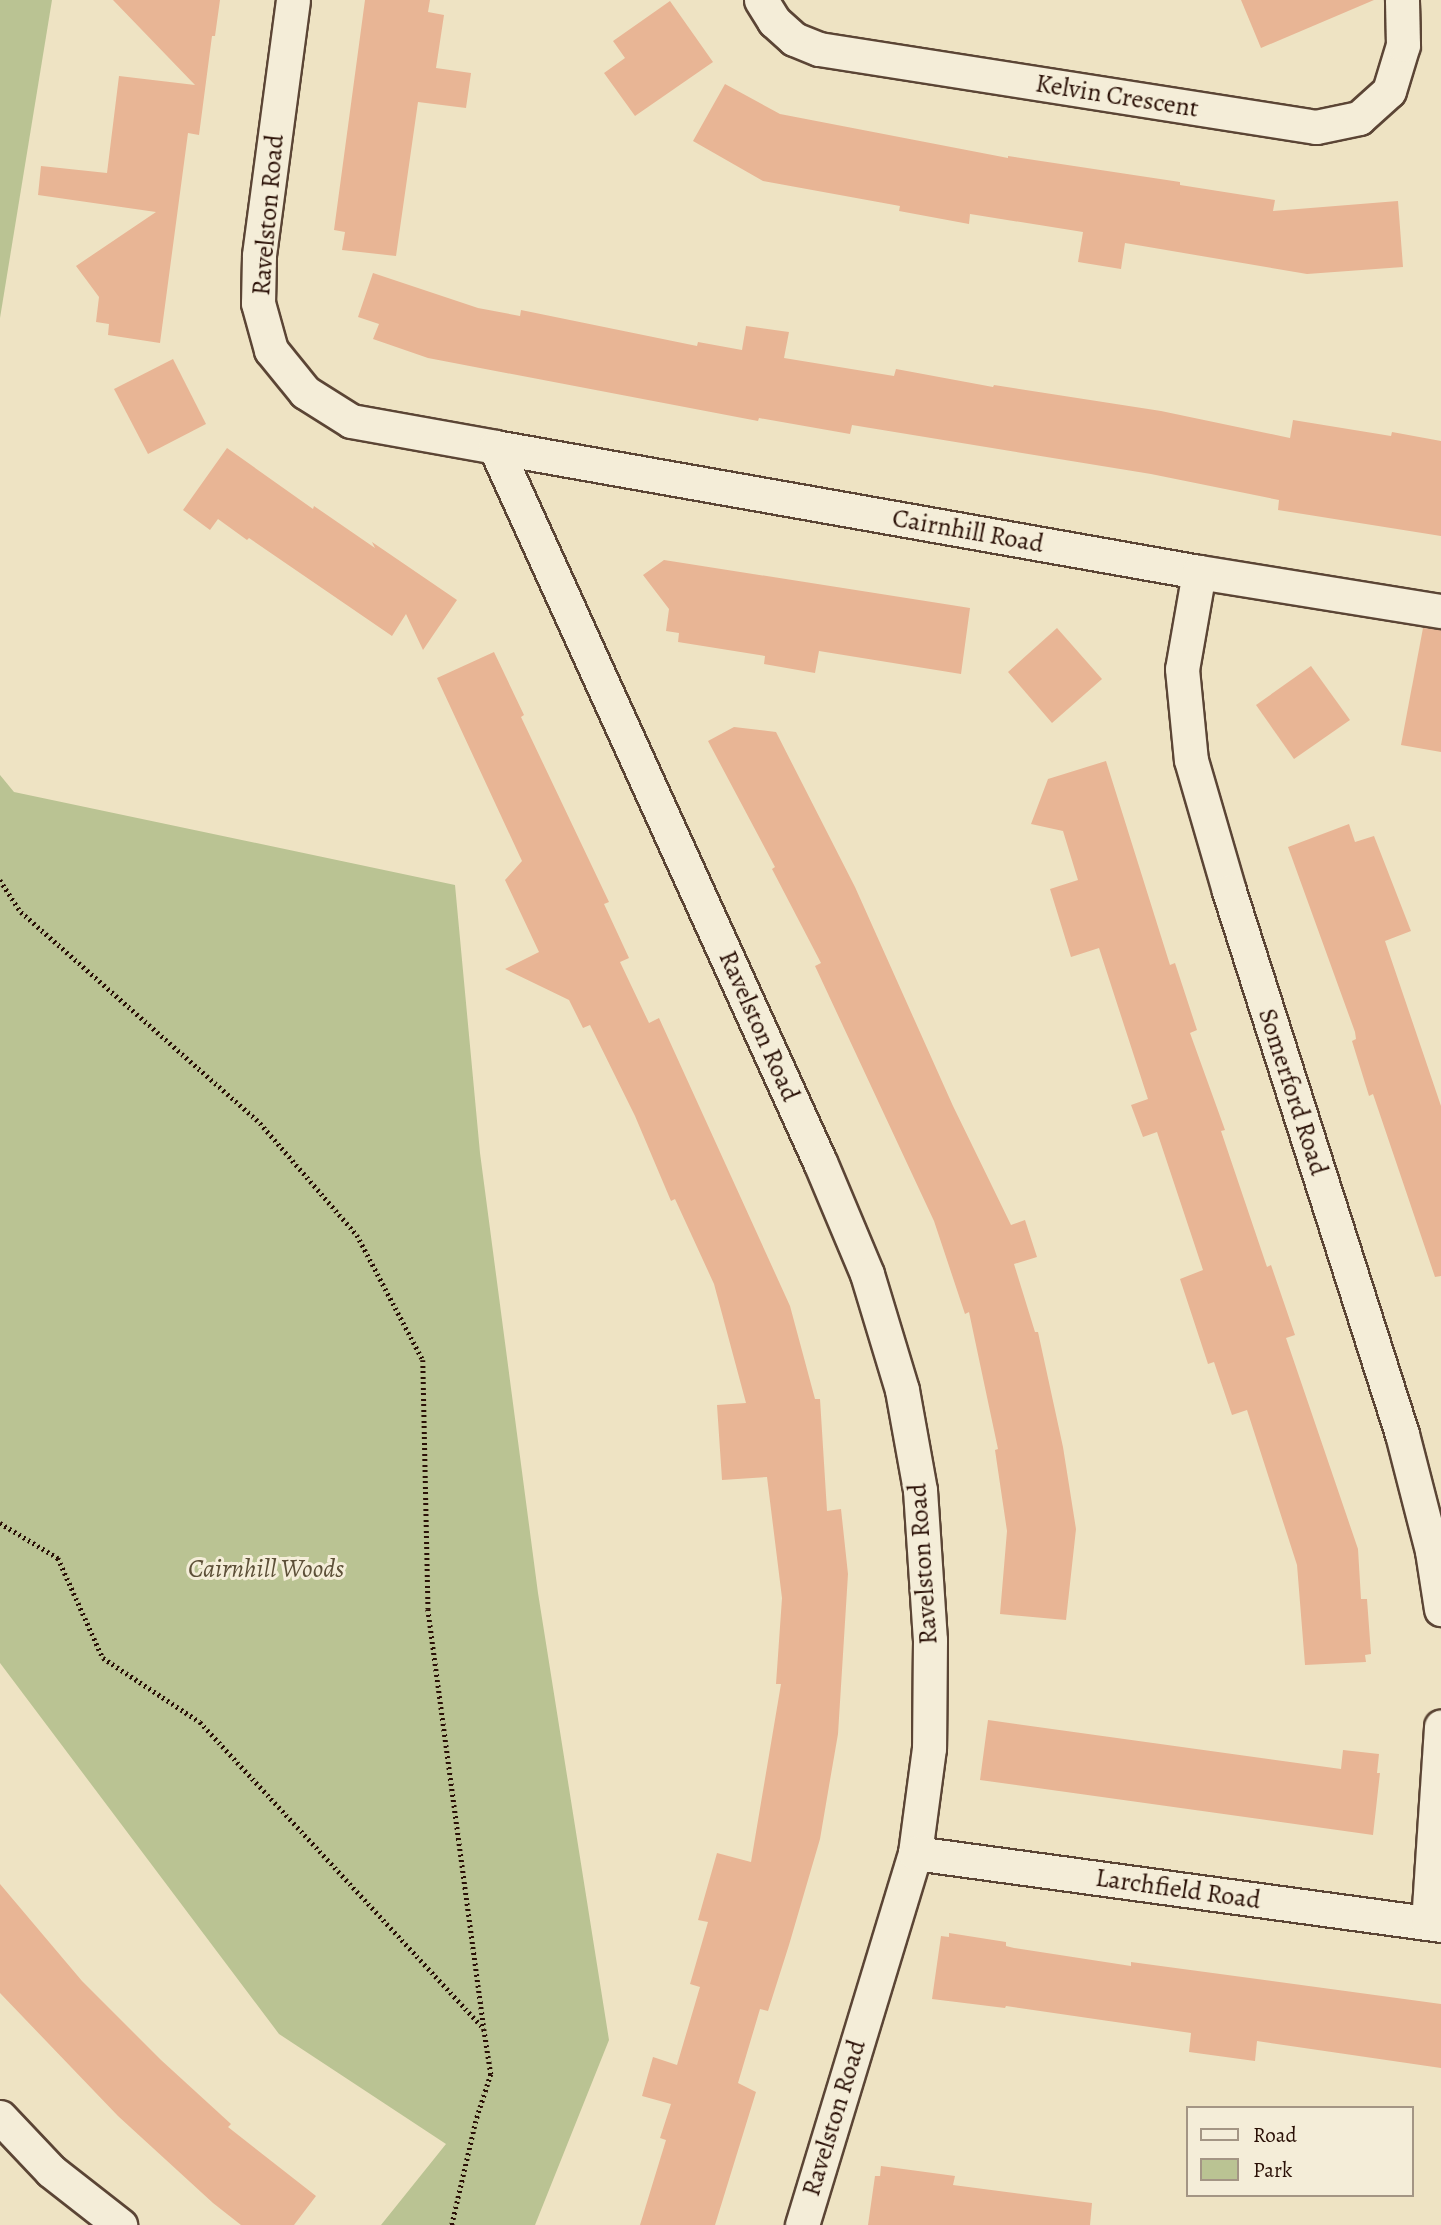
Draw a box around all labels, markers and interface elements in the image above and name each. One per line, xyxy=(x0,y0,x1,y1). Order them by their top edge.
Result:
street label: Kelvin Crescent xyxy=(1033,68,1201,124)
street label: Ravelston Road xyxy=(245,133,291,297)
street label: Cairnhill Road xyxy=(890,502,1046,560)
street label: Ravelston Road xyxy=(712,946,806,1106)
street label: Somerford Road xyxy=(1251,1005,1335,1179)
street label: Ravelston Road xyxy=(902,1482,944,1646)
park label: Cairnhill Woods xyxy=(188,1553,344,1585)
street label: Larchfield Road xyxy=(1093,1862,1263,1916)
street label: Ravelston Road xyxy=(795,2036,873,2200)
legend xyxy=(1186,2106,1413,2197)
text: Road xyxy=(1253,2121,1297,2149)
text: Park xyxy=(1253,2156,1292,2184)

